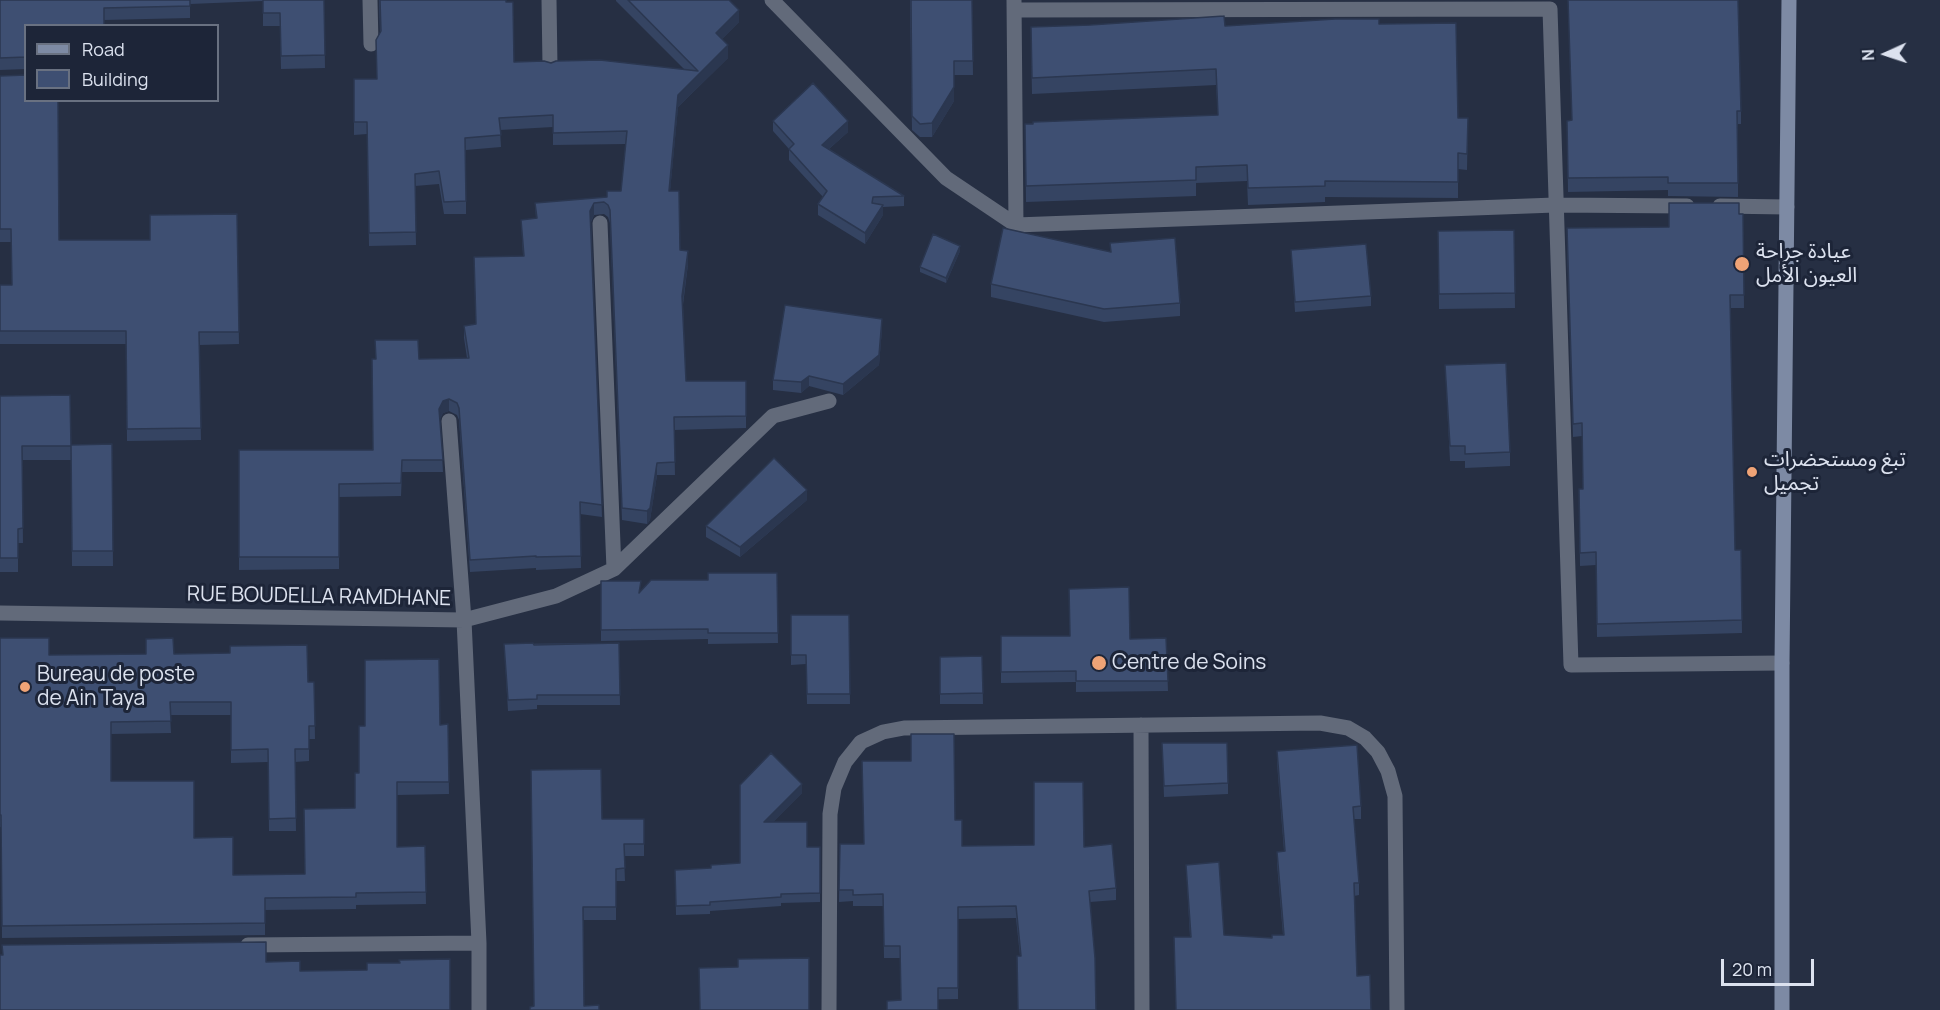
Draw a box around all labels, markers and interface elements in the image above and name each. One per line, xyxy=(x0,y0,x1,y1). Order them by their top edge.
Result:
legend xyxy=(24,24,219,102)
north arrow xyxy=(1856,24,1916,84)
text: Road xyxy=(82,37,125,61)
text: N xyxy=(1857,49,1879,61)
text: Building xyxy=(82,67,148,91)
place label: عيادة جراحة العيون الأمل xyxy=(1756,239,1857,289)
marker: عيادة جراحة العيون الأمل xyxy=(1733,255,1751,273)
place label: تبغ ومستحضرات تجميل xyxy=(1764,447,1906,497)
marker: تبغ ومستحضرات تجميل xyxy=(1745,465,1759,479)
street label: RUE BOUDELLA RAMDHANE xyxy=(187,582,451,612)
place label: Centre de Soins xyxy=(1112,650,1266,676)
marker: Centre de Soins xyxy=(1090,654,1108,672)
place label: Bureau de poste de Ain Taya xyxy=(37,662,195,712)
marker: Bureau de poste de Ain Taya xyxy=(18,680,32,694)
scale bar xyxy=(1724,947,1817,985)
text: 20 m xyxy=(1732,957,1772,981)

